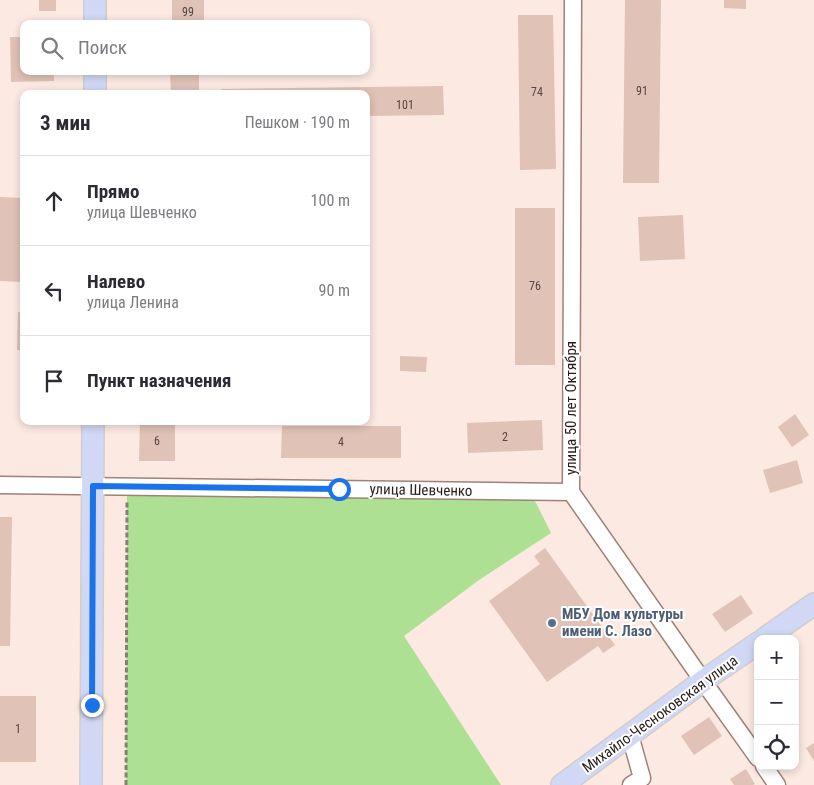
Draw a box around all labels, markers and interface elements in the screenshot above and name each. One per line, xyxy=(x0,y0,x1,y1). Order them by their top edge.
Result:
house number: 99 xyxy=(182,5,194,19)
search box xyxy=(20,20,370,75)
icon: search xyxy=(38,34,66,62)
text: Поиск xyxy=(78,36,127,59)
house number: 91 xyxy=(636,84,648,98)
house number: 74 xyxy=(531,85,543,99)
house number: 101 xyxy=(396,98,414,112)
text: 3 мин xyxy=(40,111,90,135)
text: Пешком · 190 m xyxy=(245,113,350,132)
text: Прямо xyxy=(87,180,140,203)
icon: ahead xyxy=(40,187,68,215)
text: 100 m xyxy=(311,191,350,210)
text: улица Шевченко xyxy=(87,203,197,222)
text: Налево xyxy=(87,270,145,293)
icon: left xyxy=(40,277,68,305)
house number: 76 xyxy=(529,279,541,293)
text: 90 m xyxy=(318,281,350,300)
text: улица Ленина xyxy=(87,293,179,312)
street label: улица 50 лет Октября xyxy=(562,341,580,475)
icon: arrive xyxy=(40,367,68,395)
text: Пункт назначения xyxy=(87,369,231,392)
house number: 2 xyxy=(502,430,508,444)
house number: 6 xyxy=(154,434,160,448)
house number: 4 xyxy=(338,435,344,449)
route start xyxy=(328,478,351,501)
street label: улица Шевченко xyxy=(369,480,473,500)
place label: МБУ Дом культуры имени С. Лазо xyxy=(562,605,684,640)
marker: МБУ Дом культуры имени С. Лазо xyxy=(546,617,558,629)
map controls xyxy=(754,635,799,770)
button: + xyxy=(754,635,799,680)
street label: Михайло-Чесноковская улица xyxy=(579,652,741,776)
button: − xyxy=(754,680,799,725)
route end xyxy=(81,694,104,717)
house number: 1 xyxy=(15,722,21,736)
button: locate xyxy=(754,725,799,770)

